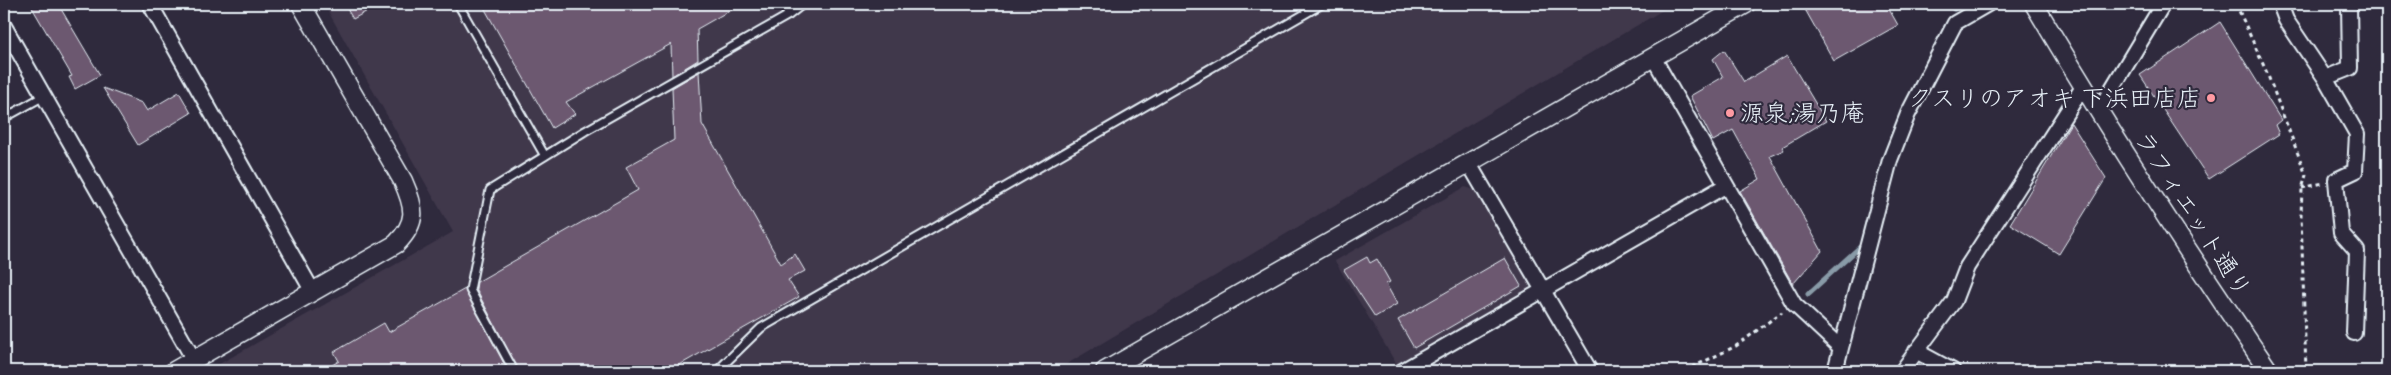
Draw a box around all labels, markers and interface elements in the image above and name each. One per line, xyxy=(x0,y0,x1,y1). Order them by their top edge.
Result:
place label: クスリのアオキ 下浜田店店 xyxy=(1908,83,2201,113)
marker: クスリのアオキ 下浜田店店 xyxy=(2205,92,2217,104)
place label: 源泉;湯乃庵 xyxy=(1740,98,1865,128)
marker: 源泉;湯乃庵 xyxy=(1724,107,1736,119)
street label: ラフィエット通り xyxy=(2128,125,2258,303)

